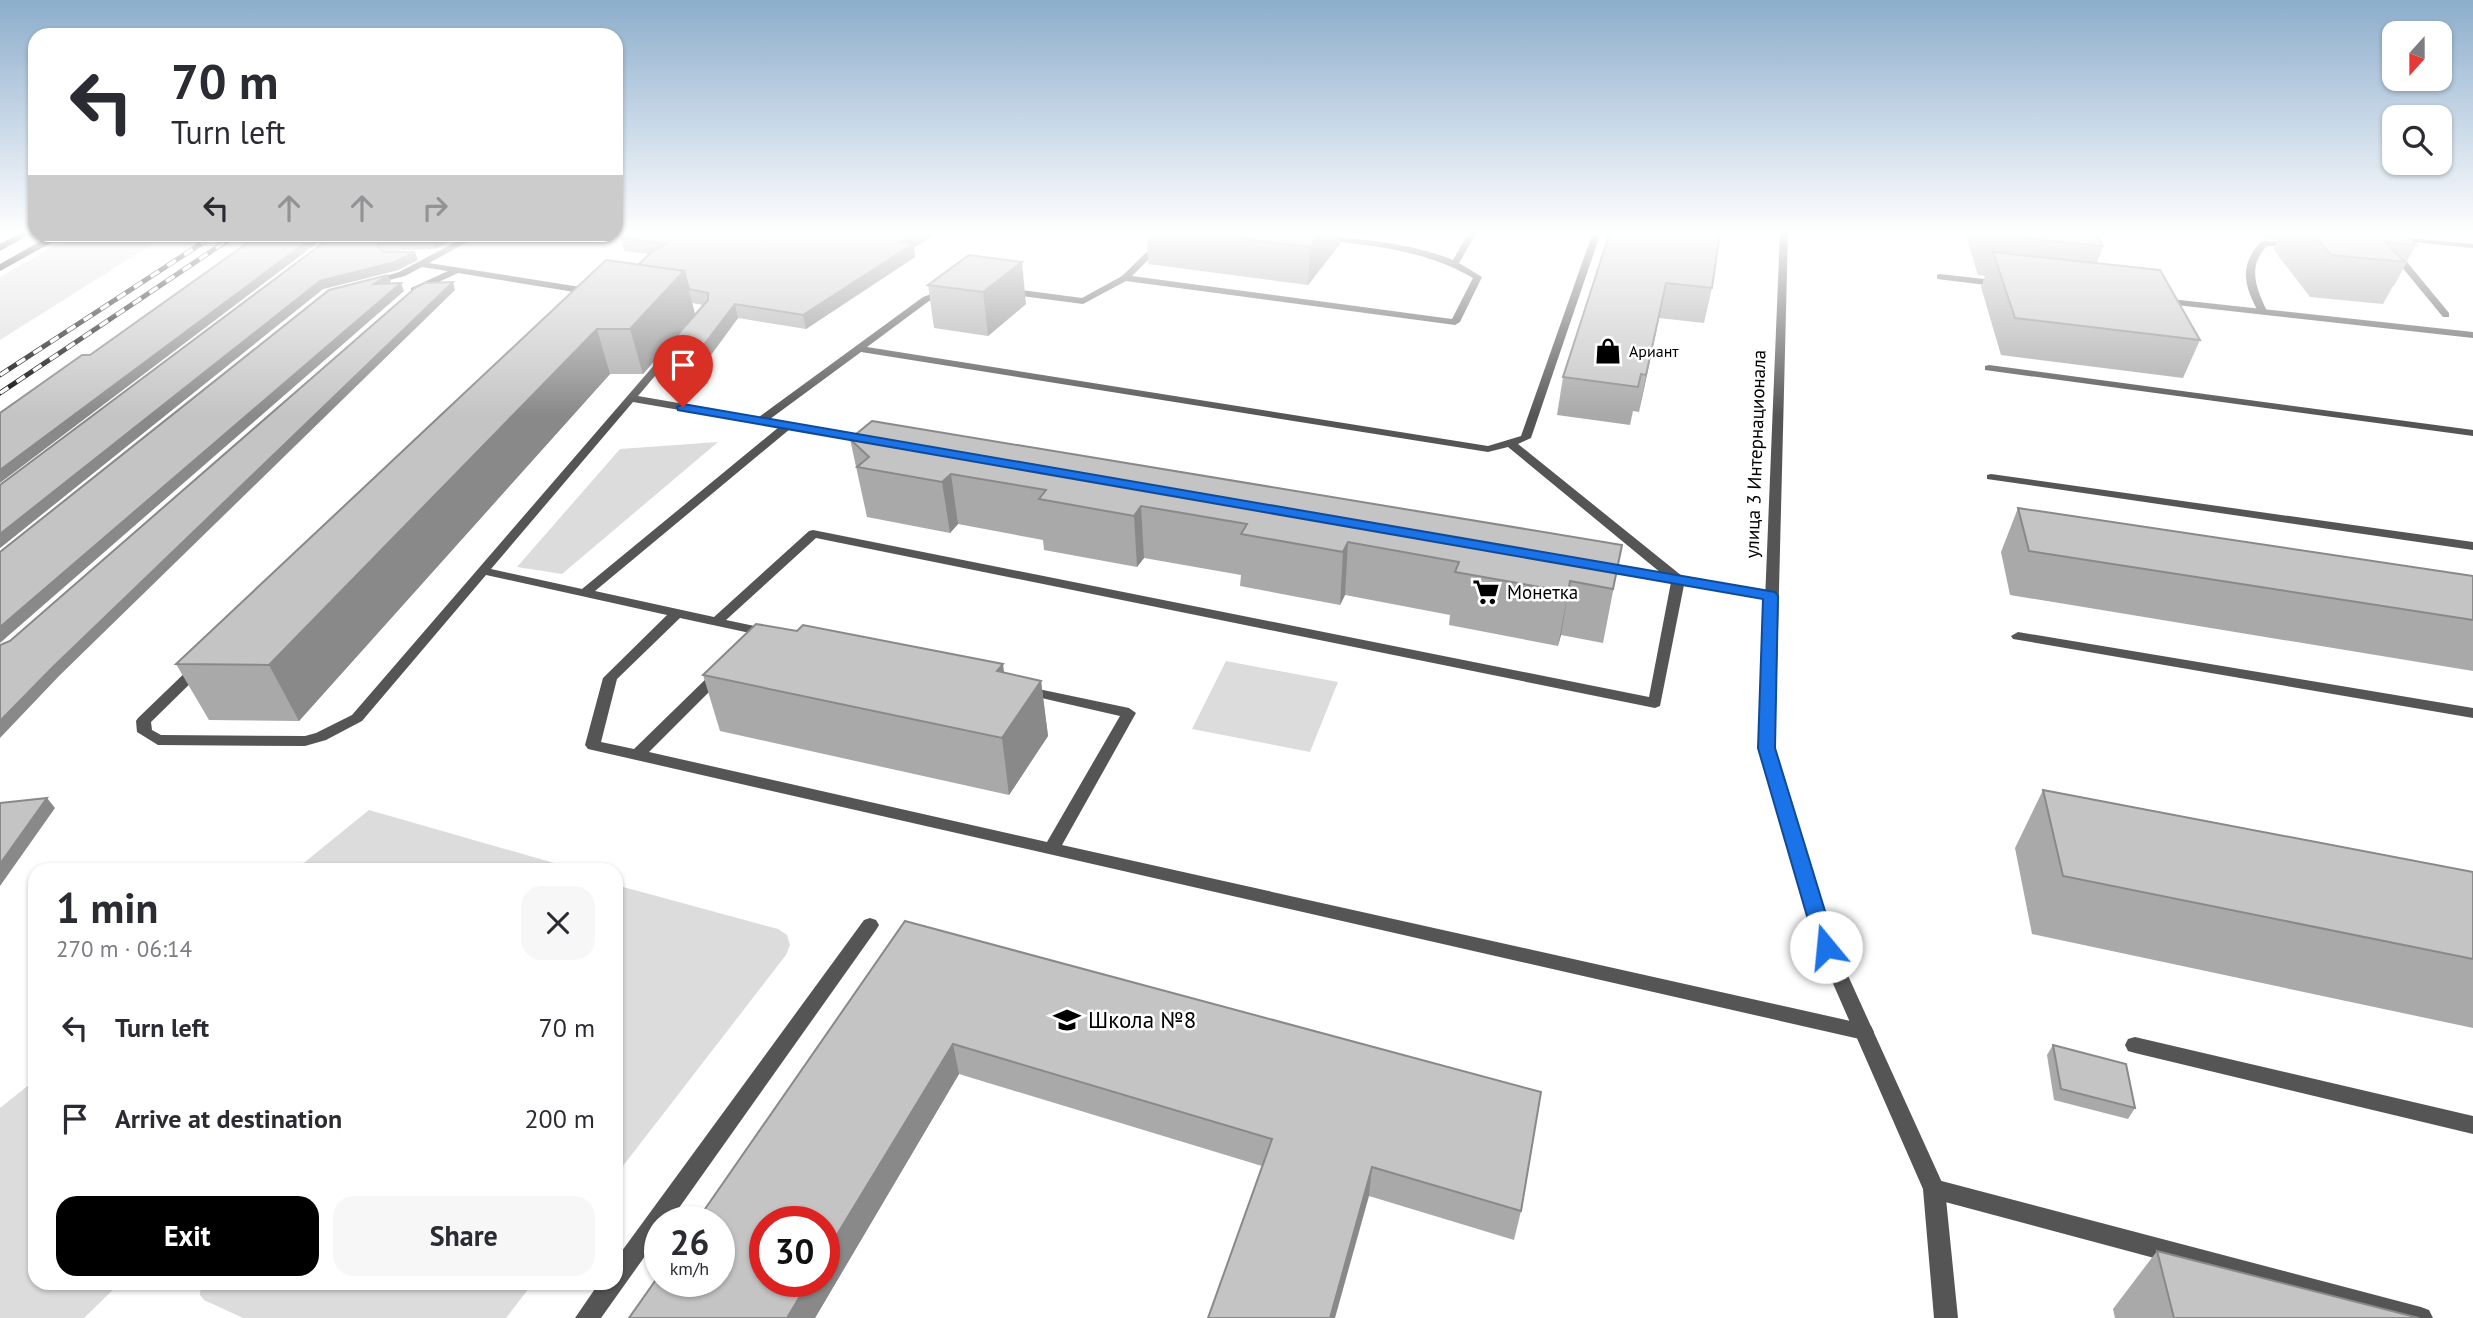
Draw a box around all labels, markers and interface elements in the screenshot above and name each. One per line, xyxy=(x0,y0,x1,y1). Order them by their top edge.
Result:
north arrow xyxy=(2382,21,2452,91)
map controls xyxy=(2382,21,2452,175)
text: 70 m xyxy=(171,49,278,113)
icon: left xyxy=(56,56,147,147)
button: search xyxy=(2382,105,2452,175)
text: Turn left xyxy=(171,111,286,153)
icon: left xyxy=(197,189,235,227)
icon: ahead xyxy=(270,189,308,227)
icon: ahead xyxy=(343,189,381,227)
icon: right xyxy=(416,189,454,227)
pin xyxy=(653,335,713,407)
shop icon: Ариант xyxy=(1593,336,1623,366)
place label: Ариант xyxy=(1629,341,1679,361)
icon: arrive xyxy=(664,346,702,384)
street label: улица 3 Интернационала xyxy=(1739,349,1771,559)
supermarket icon: Монетка xyxy=(1471,577,1501,607)
place label: Монетка xyxy=(1507,580,1578,604)
text: 1 min xyxy=(56,880,158,935)
button: close xyxy=(521,886,595,960)
position arrow xyxy=(1789,910,1863,984)
text: 270 m · 06:14 xyxy=(56,934,192,963)
school or university icon: Школа №8 xyxy=(1052,1005,1082,1035)
place label: Школа №8 xyxy=(1088,1005,1196,1034)
icon: left xyxy=(56,1009,94,1047)
text: Turn left xyxy=(115,1011,209,1044)
text: 70 m xyxy=(539,1011,595,1044)
icon: arrive xyxy=(56,1100,94,1138)
text: Arrive at destination xyxy=(115,1102,342,1135)
text: 200 m xyxy=(524,1102,595,1135)
button: Exit xyxy=(56,1196,319,1276)
button: Share xyxy=(333,1196,595,1276)
speed limit sign: 30 xyxy=(749,1206,840,1297)
text: 26 xyxy=(670,1219,709,1265)
text: km/h xyxy=(670,1257,709,1280)

